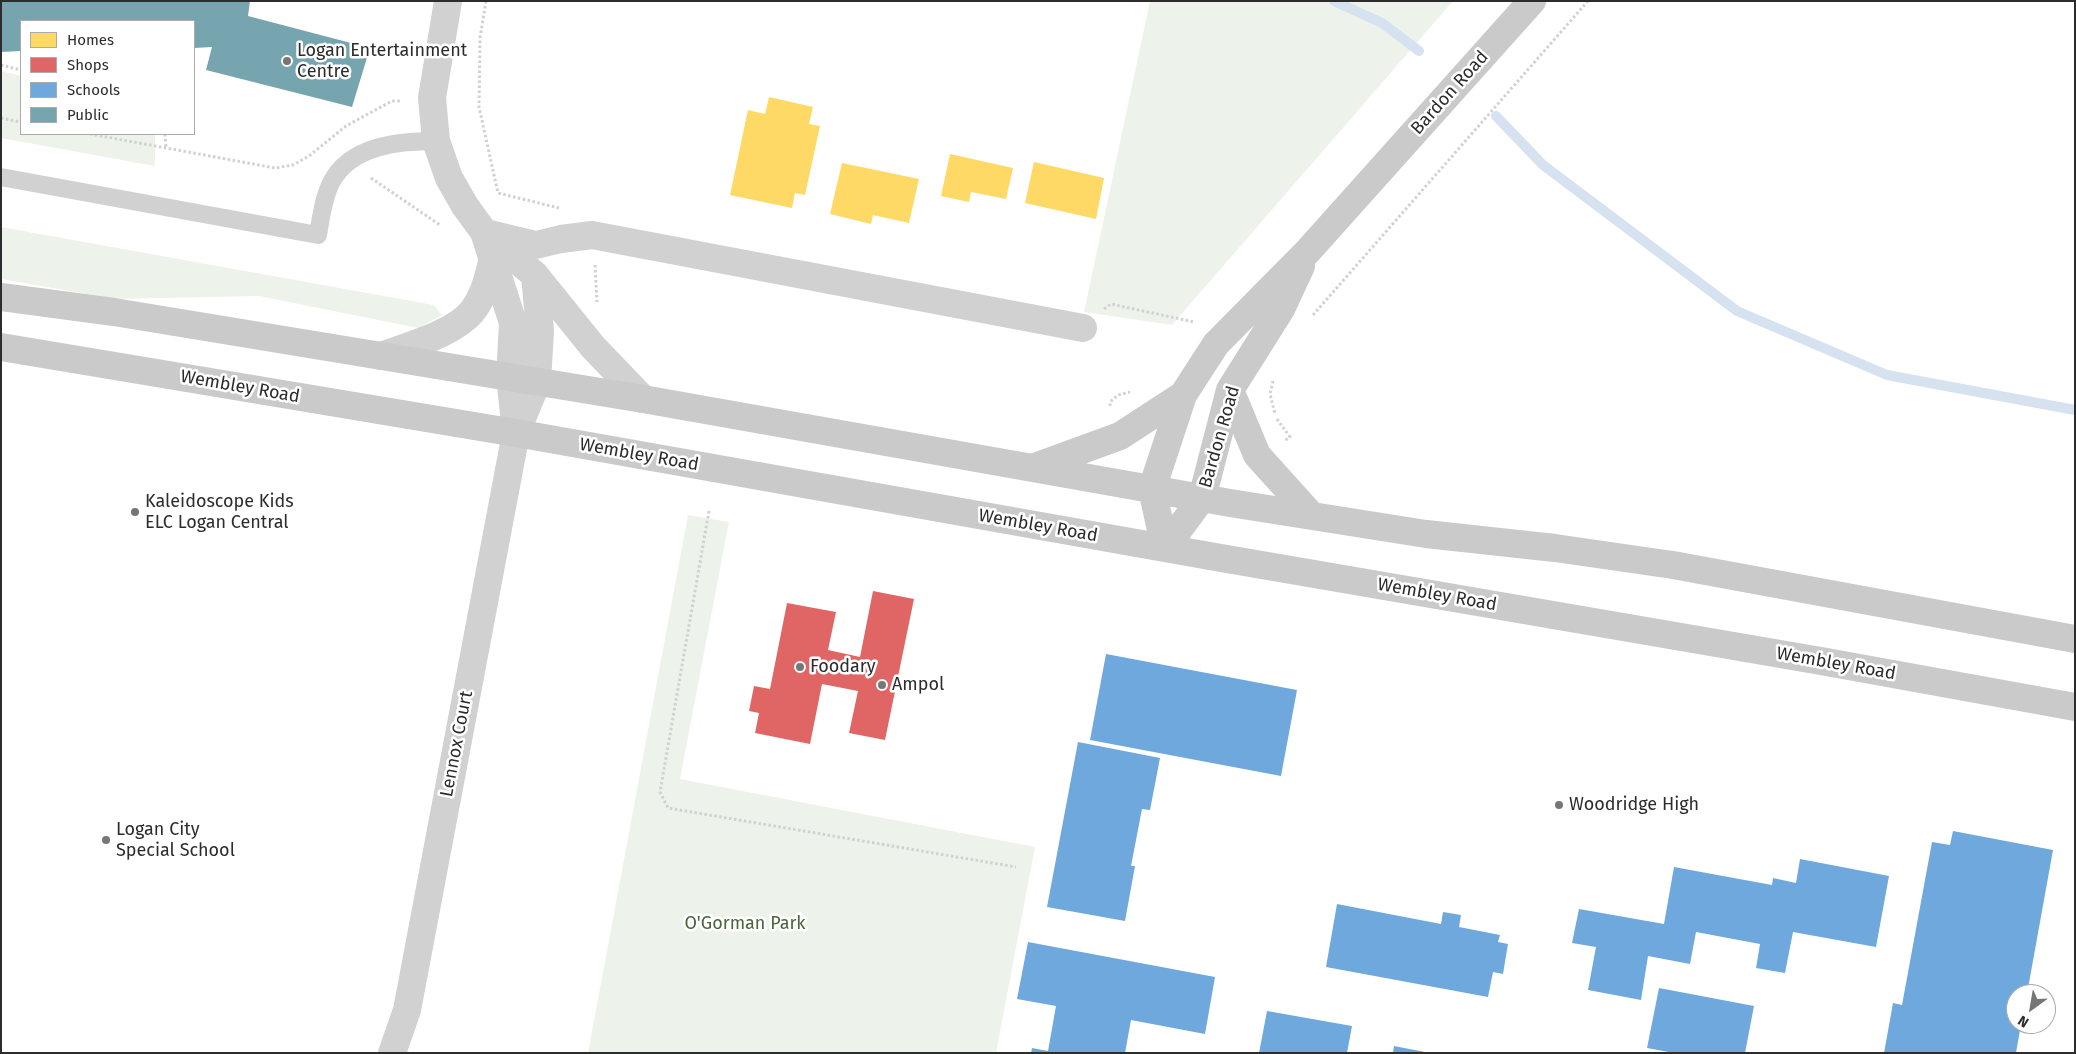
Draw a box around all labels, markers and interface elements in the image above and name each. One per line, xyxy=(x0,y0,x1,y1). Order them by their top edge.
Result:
legend xyxy=(20,20,195,135)
text: Homes xyxy=(67,31,114,49)
place label: Logan Entertainment Centre xyxy=(297,40,467,82)
street label: Bardon Road xyxy=(1407,47,1493,139)
marker: Logan Entertainment Centre xyxy=(281,55,293,67)
text: Shops xyxy=(67,56,109,74)
text: Schools xyxy=(67,81,120,99)
text: Public xyxy=(67,106,109,124)
street label: Wembley Road xyxy=(179,366,301,408)
street label: Bardon Road xyxy=(1195,383,1245,491)
street label: Wembley Road xyxy=(578,434,700,476)
place label: Kaleidoscope Kids ELC Logan Central xyxy=(145,491,294,534)
street label: Wembley Road xyxy=(977,505,1099,547)
marker: Kaleidoscope Kids ELC Logan Central xyxy=(129,506,141,518)
street label: Wembley Road xyxy=(1376,574,1498,616)
street label: Wembley Road xyxy=(1775,643,1897,685)
place label: Foodary xyxy=(810,656,876,678)
marker: Foodary xyxy=(794,661,806,673)
place label: Ampol xyxy=(892,674,944,696)
marker: Ampol xyxy=(876,679,888,691)
street label: Lennox Court xyxy=(436,689,478,799)
place label: Woodridge High xyxy=(1569,794,1699,816)
marker: Woodridge High xyxy=(1553,799,1565,811)
place label: Logan City Special School xyxy=(116,819,235,862)
marker: Logan City Special School xyxy=(100,834,112,846)
park label: O'Gorman Park xyxy=(684,913,806,935)
north arrow xyxy=(2006,984,2056,1034)
text: N xyxy=(2015,1012,2032,1031)

